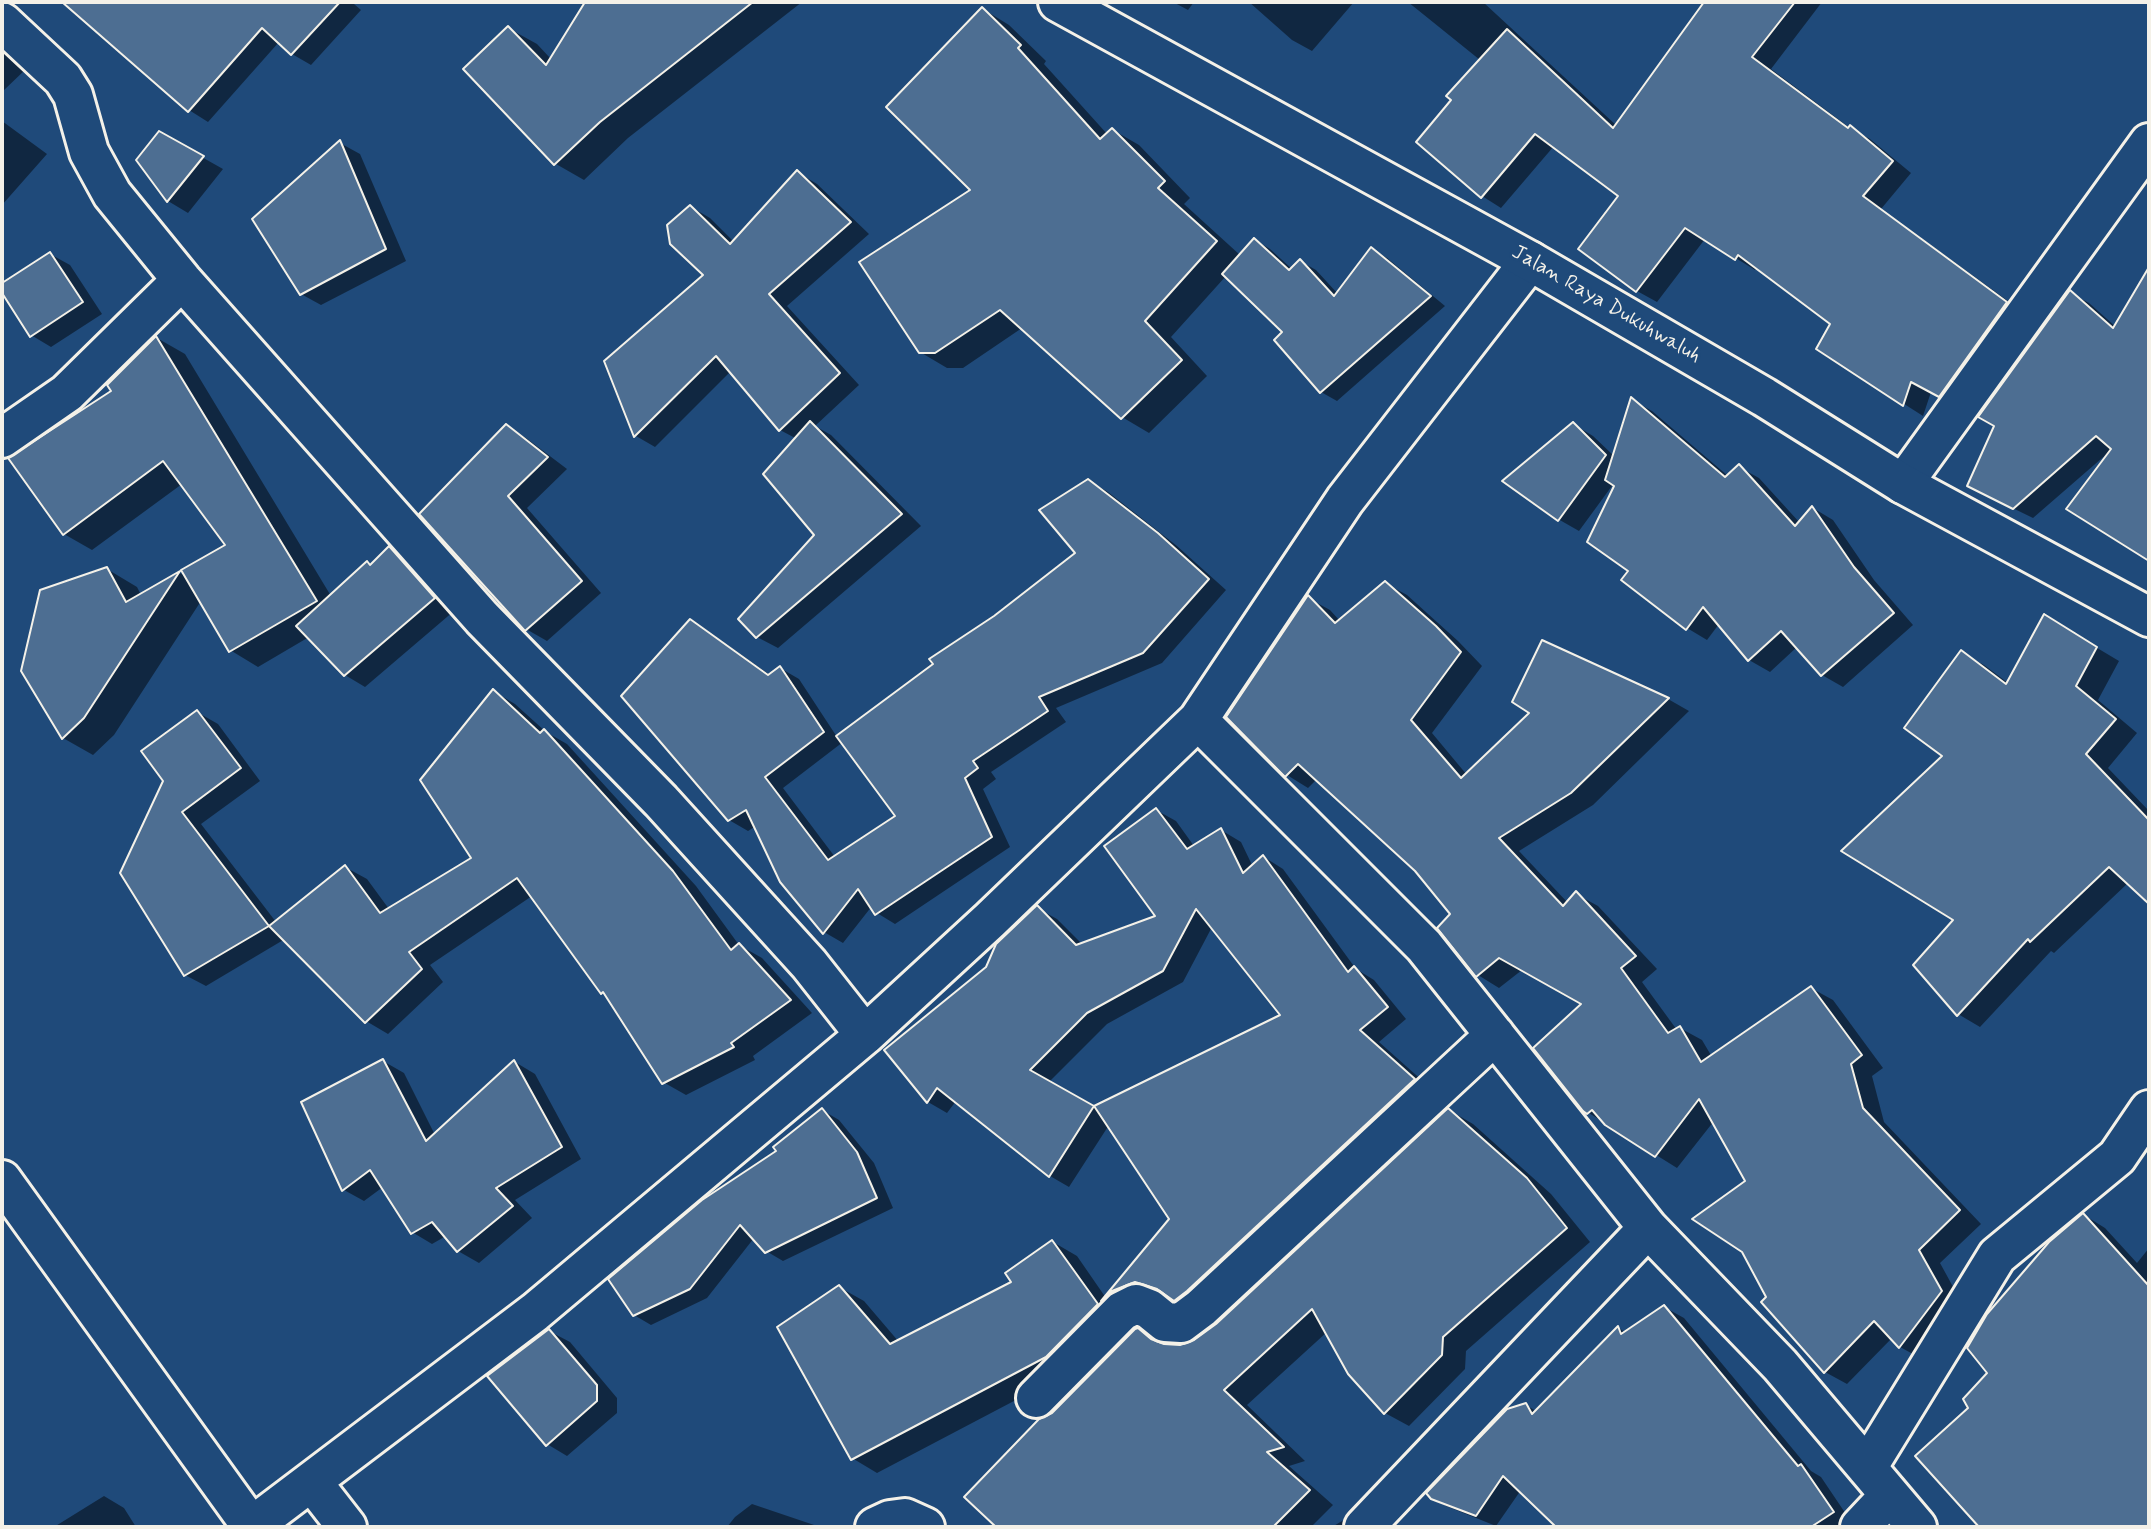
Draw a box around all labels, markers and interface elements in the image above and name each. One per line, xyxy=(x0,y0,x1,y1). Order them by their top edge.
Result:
street label: Jalan Raya Dukuhwaluh xyxy=(1507,240,1705,370)

